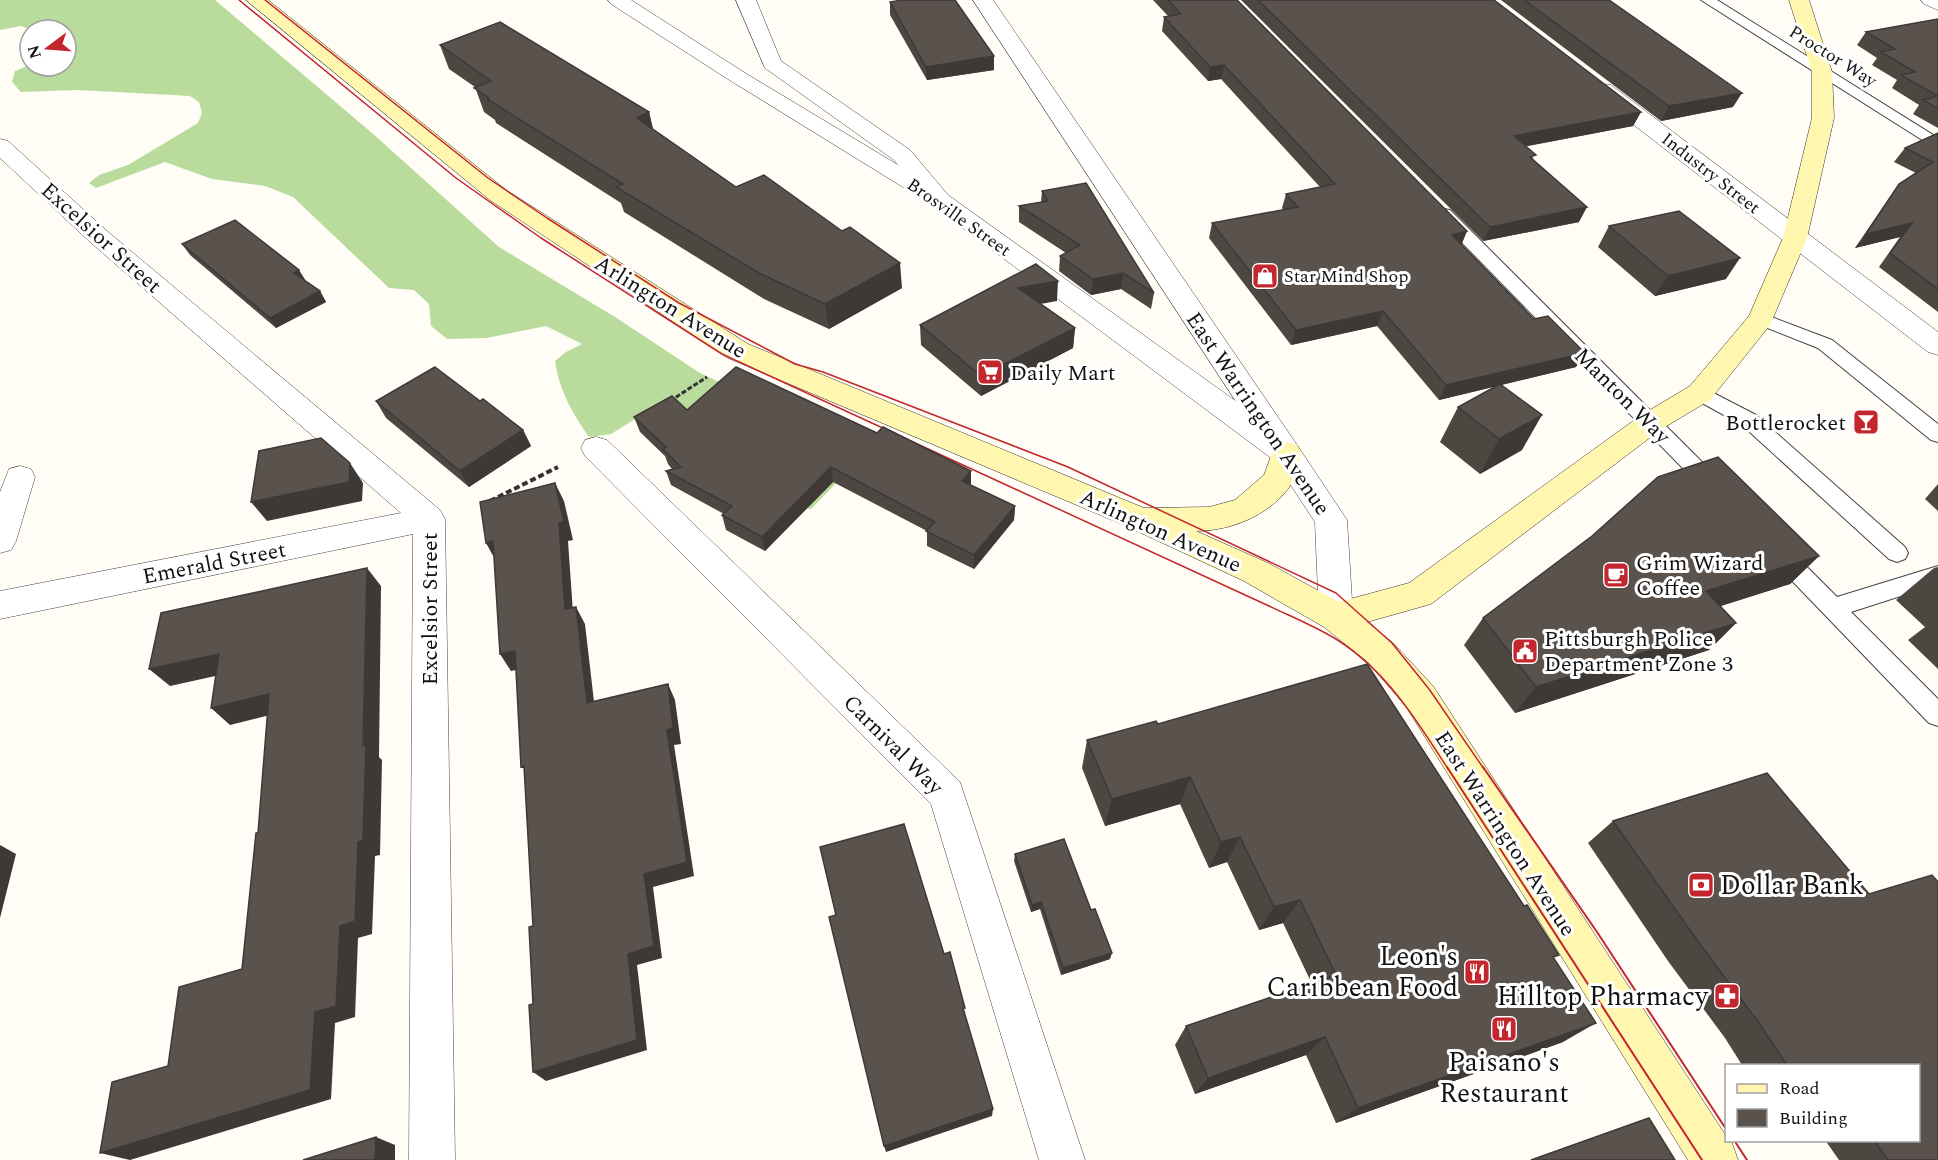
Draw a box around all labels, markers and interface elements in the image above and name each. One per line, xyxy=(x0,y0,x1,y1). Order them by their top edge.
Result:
north arrow xyxy=(18,18,78,78)
street label: Proctor Way xyxy=(1783,19,1883,95)
text: N xyxy=(21,42,48,61)
street label: Industry Street xyxy=(1655,126,1766,221)
street label: Brosville Street xyxy=(901,171,1016,263)
street label: Excelsior Street xyxy=(33,175,169,302)
street label: Arlington Avenue xyxy=(588,247,753,367)
shop icon: Star Mind Shop xyxy=(1250,261,1280,291)
place label: Star Mind Shop xyxy=(1284,263,1408,290)
street label: East Warrington Avenue xyxy=(1177,305,1338,522)
street label: Manton Way xyxy=(1566,340,1679,453)
supermarket icon: Daily Mart xyxy=(975,357,1005,387)
place label: Daily Mart xyxy=(1010,357,1116,390)
place label: Bottlerocket xyxy=(1725,407,1846,440)
bar icon: Bottlerocket xyxy=(1851,407,1881,437)
street label: Arlington Avenue xyxy=(1074,481,1247,582)
street label: Excelsior Street xyxy=(414,532,447,685)
street label: Emerald Street xyxy=(140,533,289,594)
place label: Grim Wizard Coffee xyxy=(1636,547,1764,605)
cafe icon: Grim Wizard Coffee xyxy=(1601,560,1631,590)
place label: Pittsburgh Police Department Zone 3 xyxy=(1544,623,1733,681)
public building icon: Pittsburgh Police Department Zone 3 xyxy=(1510,636,1540,666)
street label: Carnival Way xyxy=(835,687,952,804)
street label: East Warrington Avenue xyxy=(1426,725,1584,943)
place label: Dollar Bank xyxy=(1720,865,1864,907)
bank icon: Dollar Bank xyxy=(1686,870,1716,900)
place label: Leon's Caribbean Food xyxy=(1267,936,1458,1009)
restaurant icon: Leon's Caribbean Food xyxy=(1462,957,1492,987)
place label: Hilltop Pharmacy xyxy=(1497,976,1709,1018)
pharmacy icon: Hilltop Pharmacy xyxy=(1712,981,1742,1011)
restaurant icon: Paisano's Restaurant xyxy=(1489,1014,1519,1044)
place label: Paisano's Restaurant xyxy=(1439,1042,1569,1115)
legend xyxy=(1725,1064,1920,1142)
text: Road xyxy=(1779,1075,1820,1102)
text: Building xyxy=(1779,1105,1848,1132)

